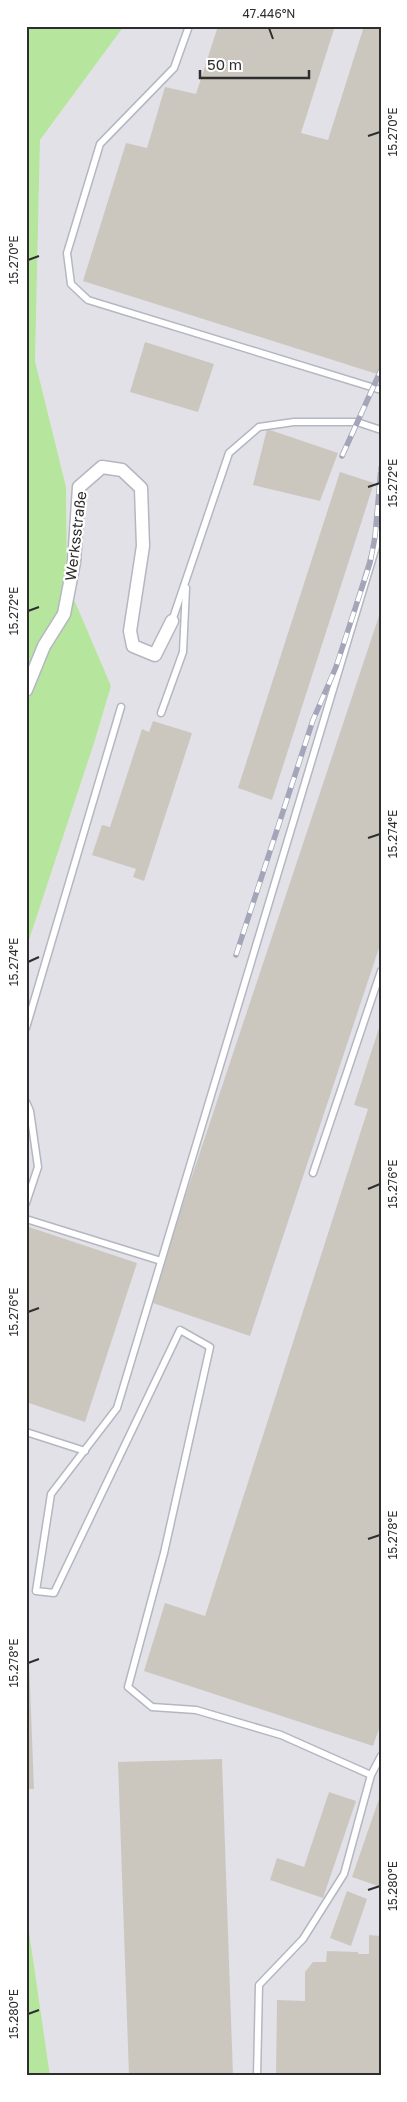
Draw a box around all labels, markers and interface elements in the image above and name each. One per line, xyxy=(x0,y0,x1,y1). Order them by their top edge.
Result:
text: 47.446°N xyxy=(243,6,295,21)
scale bar xyxy=(200,48,308,80)
text: 50 m xyxy=(207,55,242,73)
text: 15.270°E xyxy=(385,107,400,157)
text: 15.270°E xyxy=(6,235,21,285)
text: 15.272°E xyxy=(385,459,400,507)
street label: Werksstraße xyxy=(61,490,89,582)
text: 15.272°E xyxy=(6,587,21,635)
text: 15.274°E xyxy=(385,810,400,858)
text: 15.274°E xyxy=(6,938,21,986)
text: 15.276°E xyxy=(385,1160,400,1208)
text: 15.276°E xyxy=(6,1288,21,1336)
text: 15.278°E xyxy=(385,1510,400,1560)
text: 15.278°E xyxy=(6,1638,21,1688)
text: 15.280°E xyxy=(385,1861,400,1911)
text: 15.280°E xyxy=(6,1989,21,2039)

